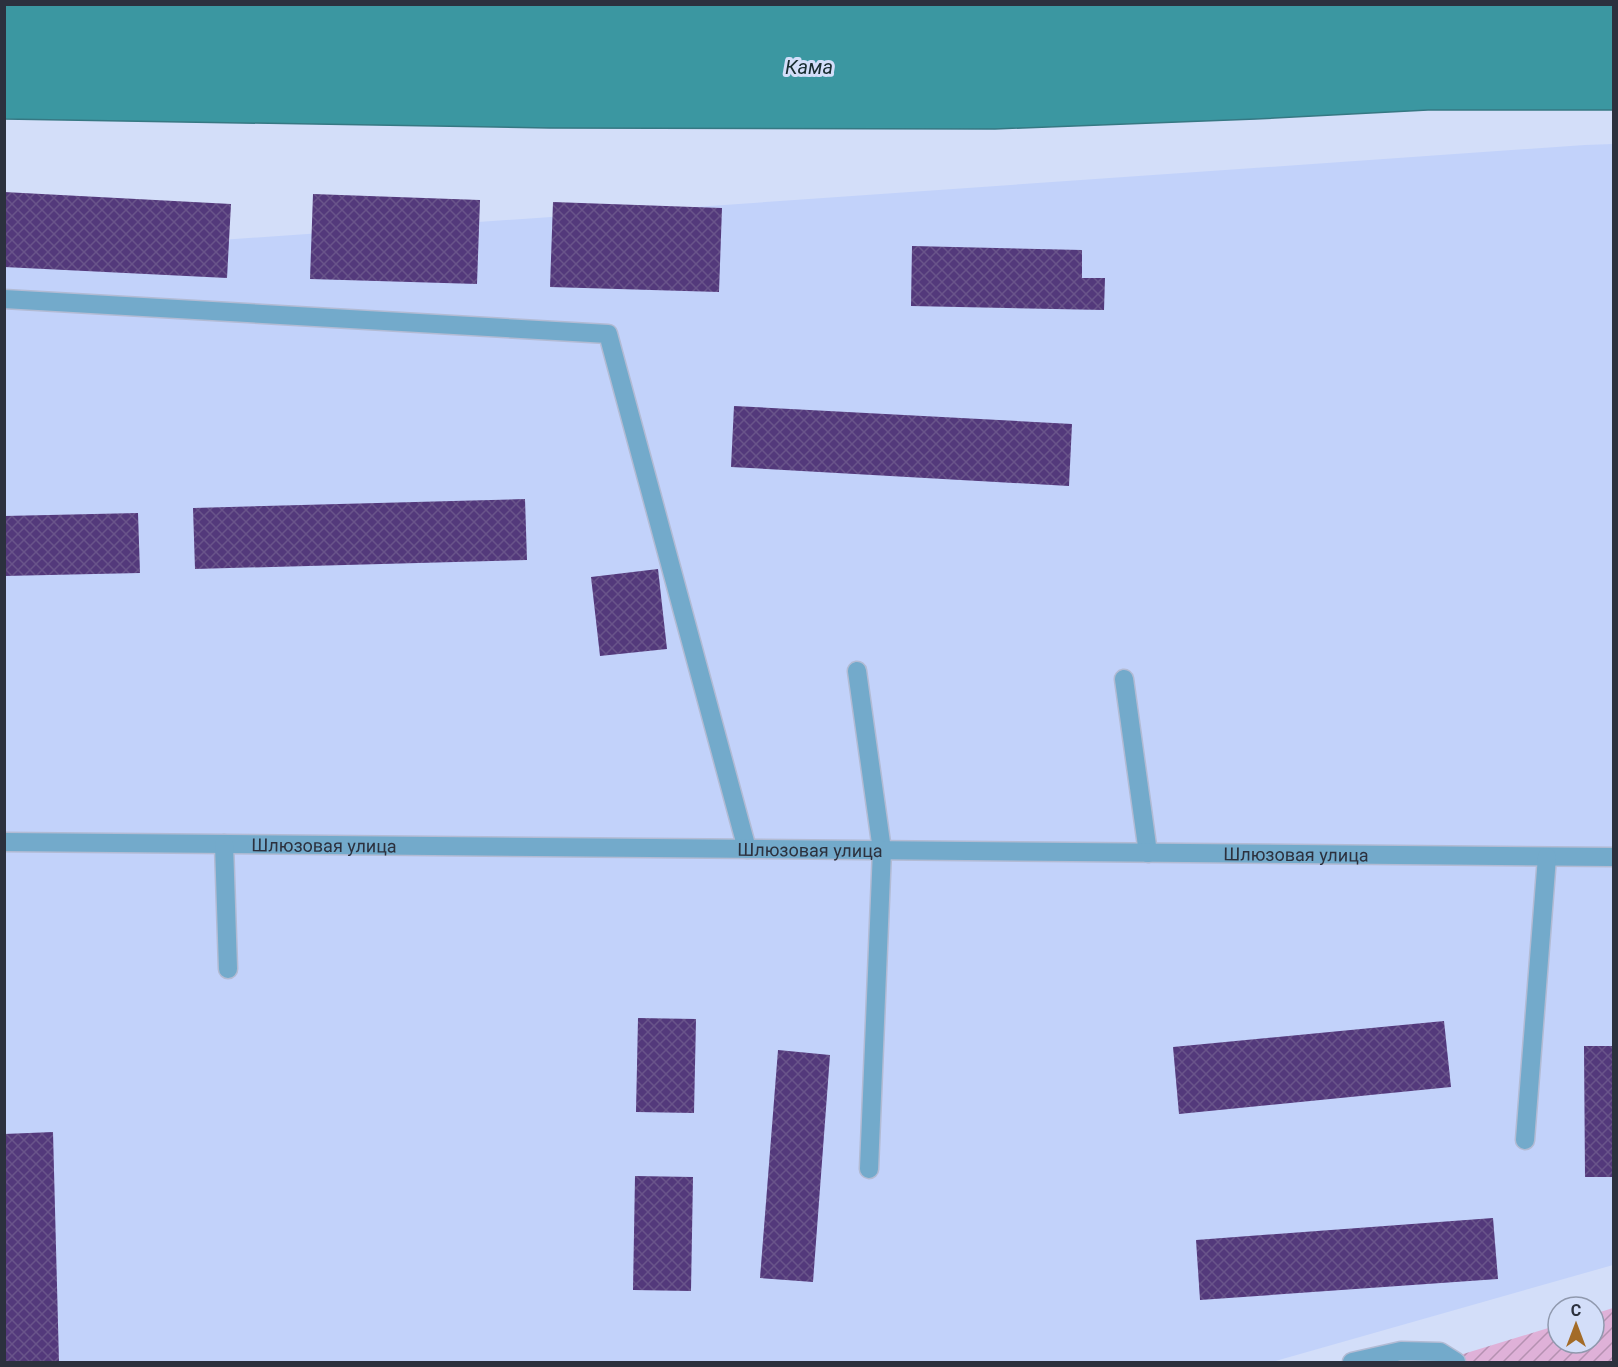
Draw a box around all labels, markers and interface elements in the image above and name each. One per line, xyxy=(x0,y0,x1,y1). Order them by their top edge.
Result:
water label: Кама xyxy=(785,55,833,79)
street label: Шлюзовая улица xyxy=(251,834,397,856)
street label: Шлюзовая улица xyxy=(737,838,883,861)
street label: Шлюзовая улица xyxy=(1223,843,1369,865)
north arrow xyxy=(1546,1295,1606,1355)
text: С xyxy=(1571,1301,1581,1320)

